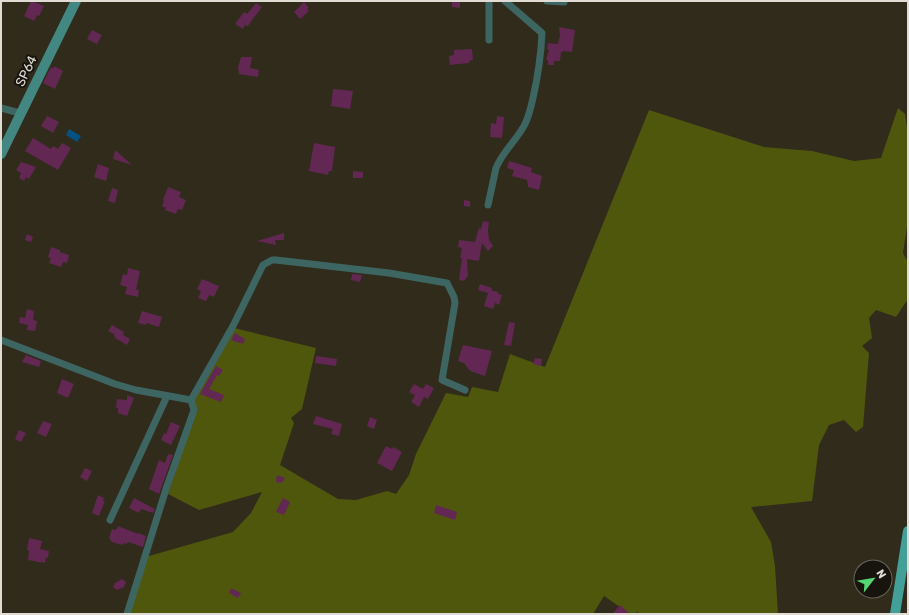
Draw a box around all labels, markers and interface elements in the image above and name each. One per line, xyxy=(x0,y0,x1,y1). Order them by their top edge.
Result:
street label: SP64 xyxy=(12,53,40,89)
north arrow xyxy=(853,559,893,599)
text: N xyxy=(874,567,889,581)

